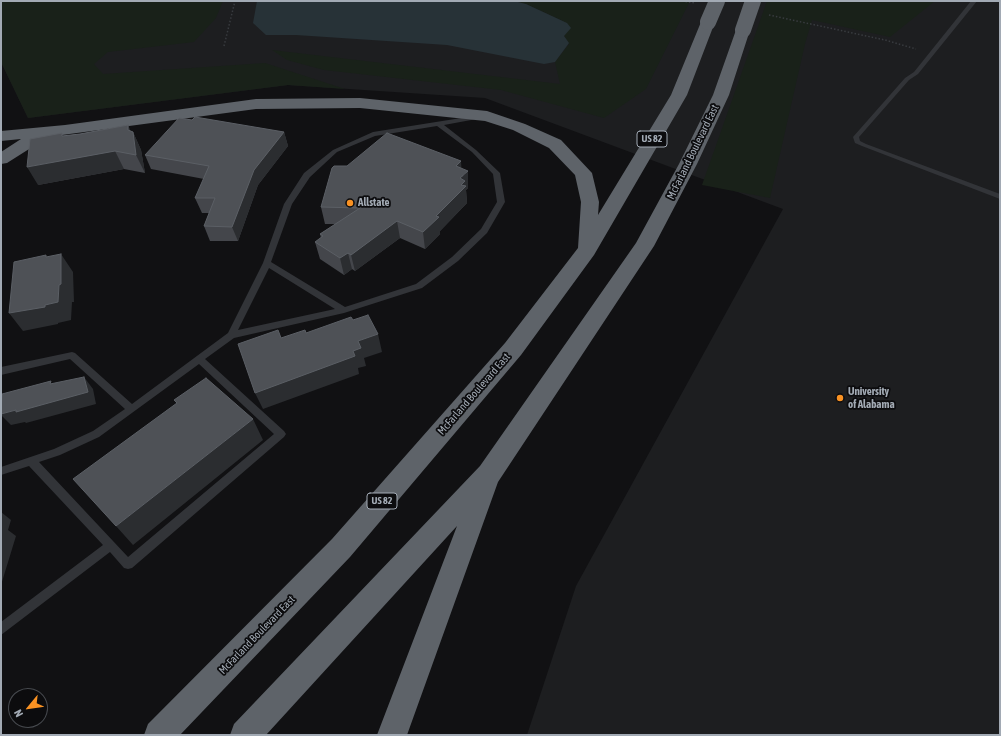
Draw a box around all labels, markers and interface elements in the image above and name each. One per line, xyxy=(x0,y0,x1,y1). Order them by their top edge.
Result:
street label: McFarland Boulevard East xyxy=(664,102,722,202)
road number: US 82 xyxy=(637,131,667,147)
place label: Allstate xyxy=(358,196,389,210)
marker: Allstate xyxy=(345,198,355,208)
street label: McFarland Boulevard East xyxy=(435,350,513,438)
place label: University of Alabama xyxy=(848,385,894,411)
marker: University of Alabama xyxy=(835,393,845,403)
road number: US 82 xyxy=(367,493,397,509)
street label: McFarland Boulevard East xyxy=(216,593,298,677)
north arrow xyxy=(8,688,48,728)
text: N xyxy=(12,708,25,719)

